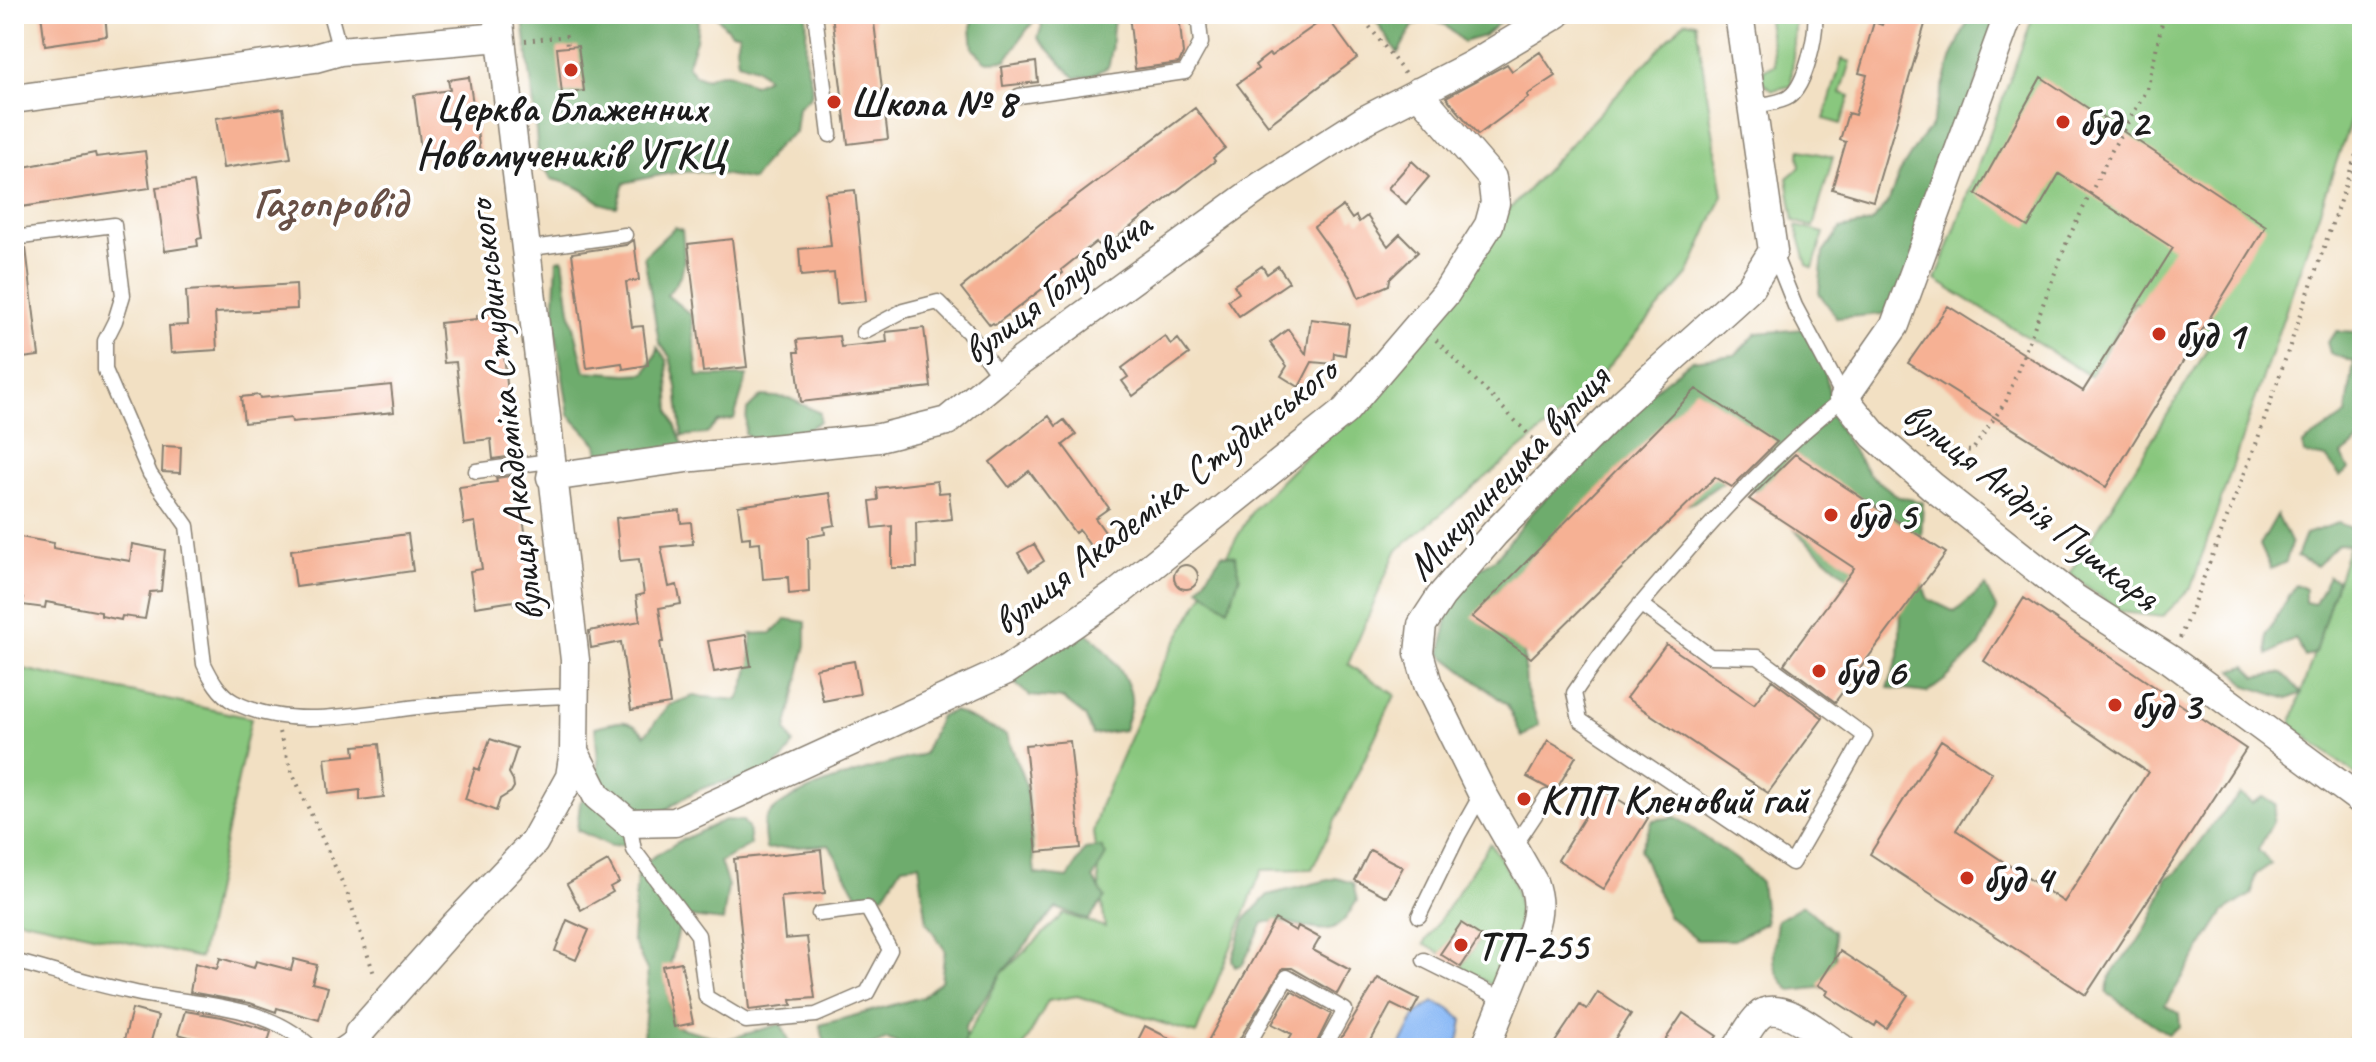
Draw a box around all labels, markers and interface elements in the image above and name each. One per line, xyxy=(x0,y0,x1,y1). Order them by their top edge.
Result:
marker: Церква Блаженних Новомучеників УГКЦ xyxy=(562,61,580,79)
place label: Школа № 8 xyxy=(850,78,1021,128)
place label: Церква Блаженних Новомучеників УГКЦ xyxy=(416,83,729,179)
marker: Школа № 8 xyxy=(825,93,843,111)
place label: буд 2 xyxy=(2079,98,2152,148)
marker: буд 2 xyxy=(2054,113,2072,131)
district label: Газопровід xyxy=(253,177,411,231)
street label: вулиця Академіка Студинського xyxy=(454,194,556,624)
street label: вулиця Голубовича xyxy=(952,199,1164,375)
place label: буд 1 xyxy=(2175,310,2248,360)
marker: буд 1 xyxy=(2150,325,2168,343)
street label: вулиця Академіка Студинського xyxy=(982,343,1350,646)
street label: Микулинецька вулиця xyxy=(1395,353,1622,591)
street label: вулиця Андрія Пушкаря xyxy=(1893,390,2171,623)
place label: буд 5 xyxy=(1847,491,1919,541)
marker: буд 5 xyxy=(1822,506,1840,524)
place label: буд 6 xyxy=(1835,647,1908,697)
marker: буд 6 xyxy=(1810,662,1828,680)
place label: буд 3 xyxy=(2131,681,2204,731)
marker: буд 3 xyxy=(2106,696,2124,714)
place label: КПП Кленовий гай xyxy=(1540,775,1811,825)
marker: КПП Кленовий гай xyxy=(1515,790,1533,808)
place label: буд 4 xyxy=(1983,854,2057,904)
marker: буд 4 xyxy=(1958,869,1976,887)
place label: ТП-255 xyxy=(1477,921,1591,971)
marker: ТП-255 xyxy=(1452,936,1470,954)

